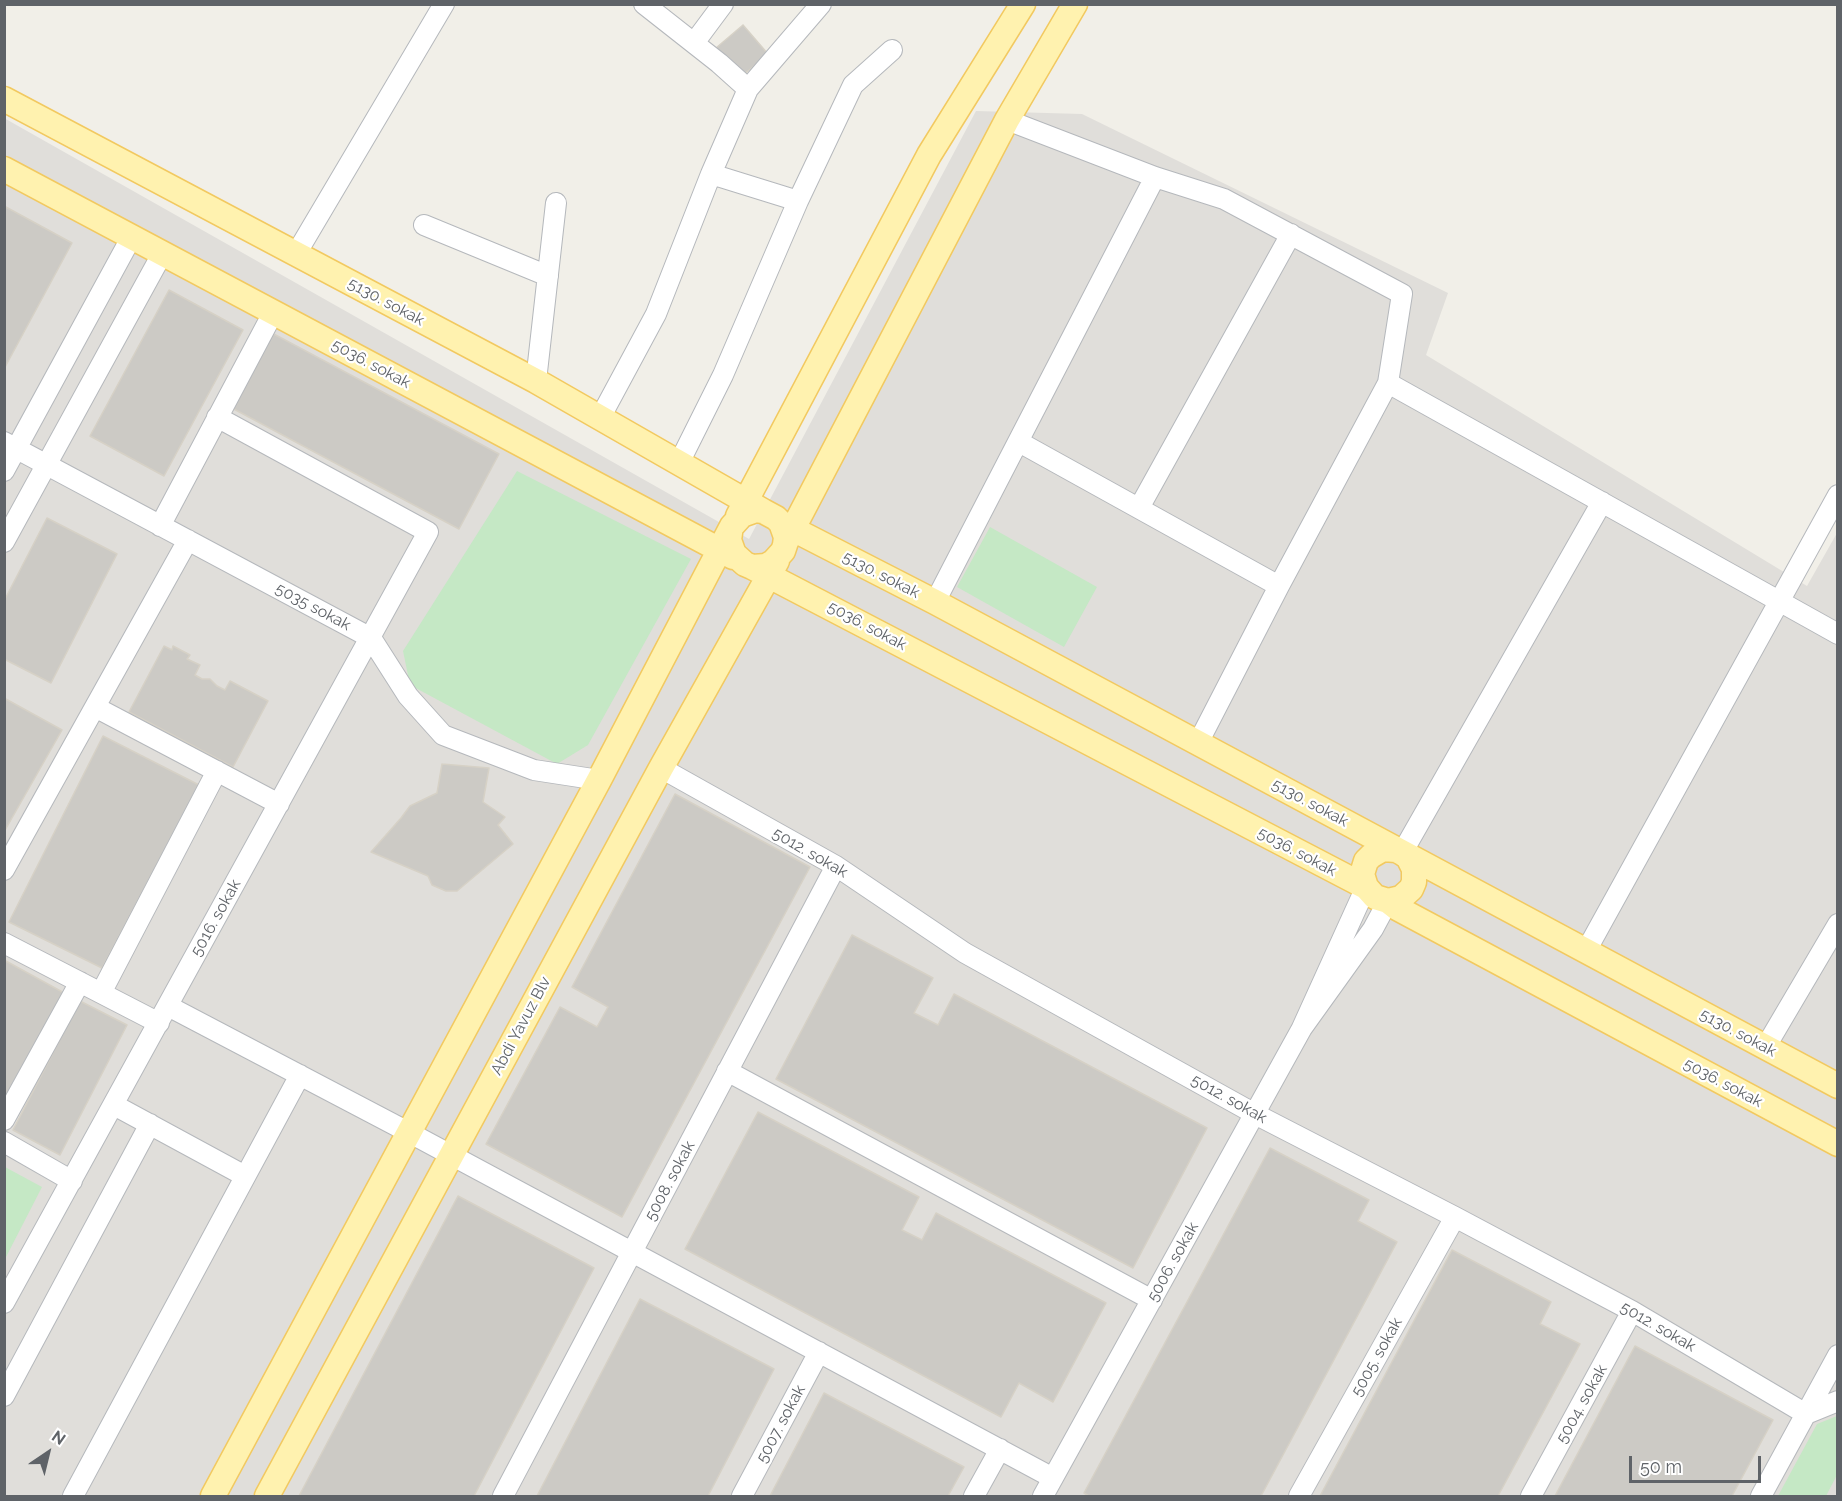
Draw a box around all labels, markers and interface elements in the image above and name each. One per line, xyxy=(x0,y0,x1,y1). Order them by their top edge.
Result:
street label: 5130. sokak xyxy=(344,274,428,330)
street label: 5036. sokak xyxy=(328,335,414,393)
street label: 5130. sokak xyxy=(839,547,923,603)
street label: 5035 sokak xyxy=(272,579,354,635)
street label: 5036. sokak xyxy=(824,597,910,655)
street label: 5130. sokak xyxy=(1268,775,1352,831)
street label: 5036. sokak xyxy=(1254,823,1340,881)
street label: 5012. sokak xyxy=(769,824,851,882)
street label: 5016. sokak xyxy=(187,876,245,960)
street label: Abdi Yavuz Blv xyxy=(487,973,555,1079)
street label: 5130. sokak xyxy=(1696,1005,1780,1061)
street label: 5036. sokak xyxy=(1680,1054,1766,1112)
street label: 5012. sokak xyxy=(1188,1070,1270,1128)
street label: 5008. sokak xyxy=(641,1138,699,1224)
street label: 5006. sokak xyxy=(1143,1219,1203,1305)
street label: 5012. sokak xyxy=(1617,1298,1699,1356)
street label: 5005. sokak xyxy=(1348,1314,1406,1400)
street label: 5004. sokak xyxy=(1553,1361,1611,1447)
street label: 5007. sokak xyxy=(752,1382,810,1466)
north arrow xyxy=(18,1423,78,1483)
text: N xyxy=(48,1427,69,1449)
scale bar xyxy=(1632,1444,1764,1482)
text: 50 m xyxy=(1640,1456,1682,1477)

